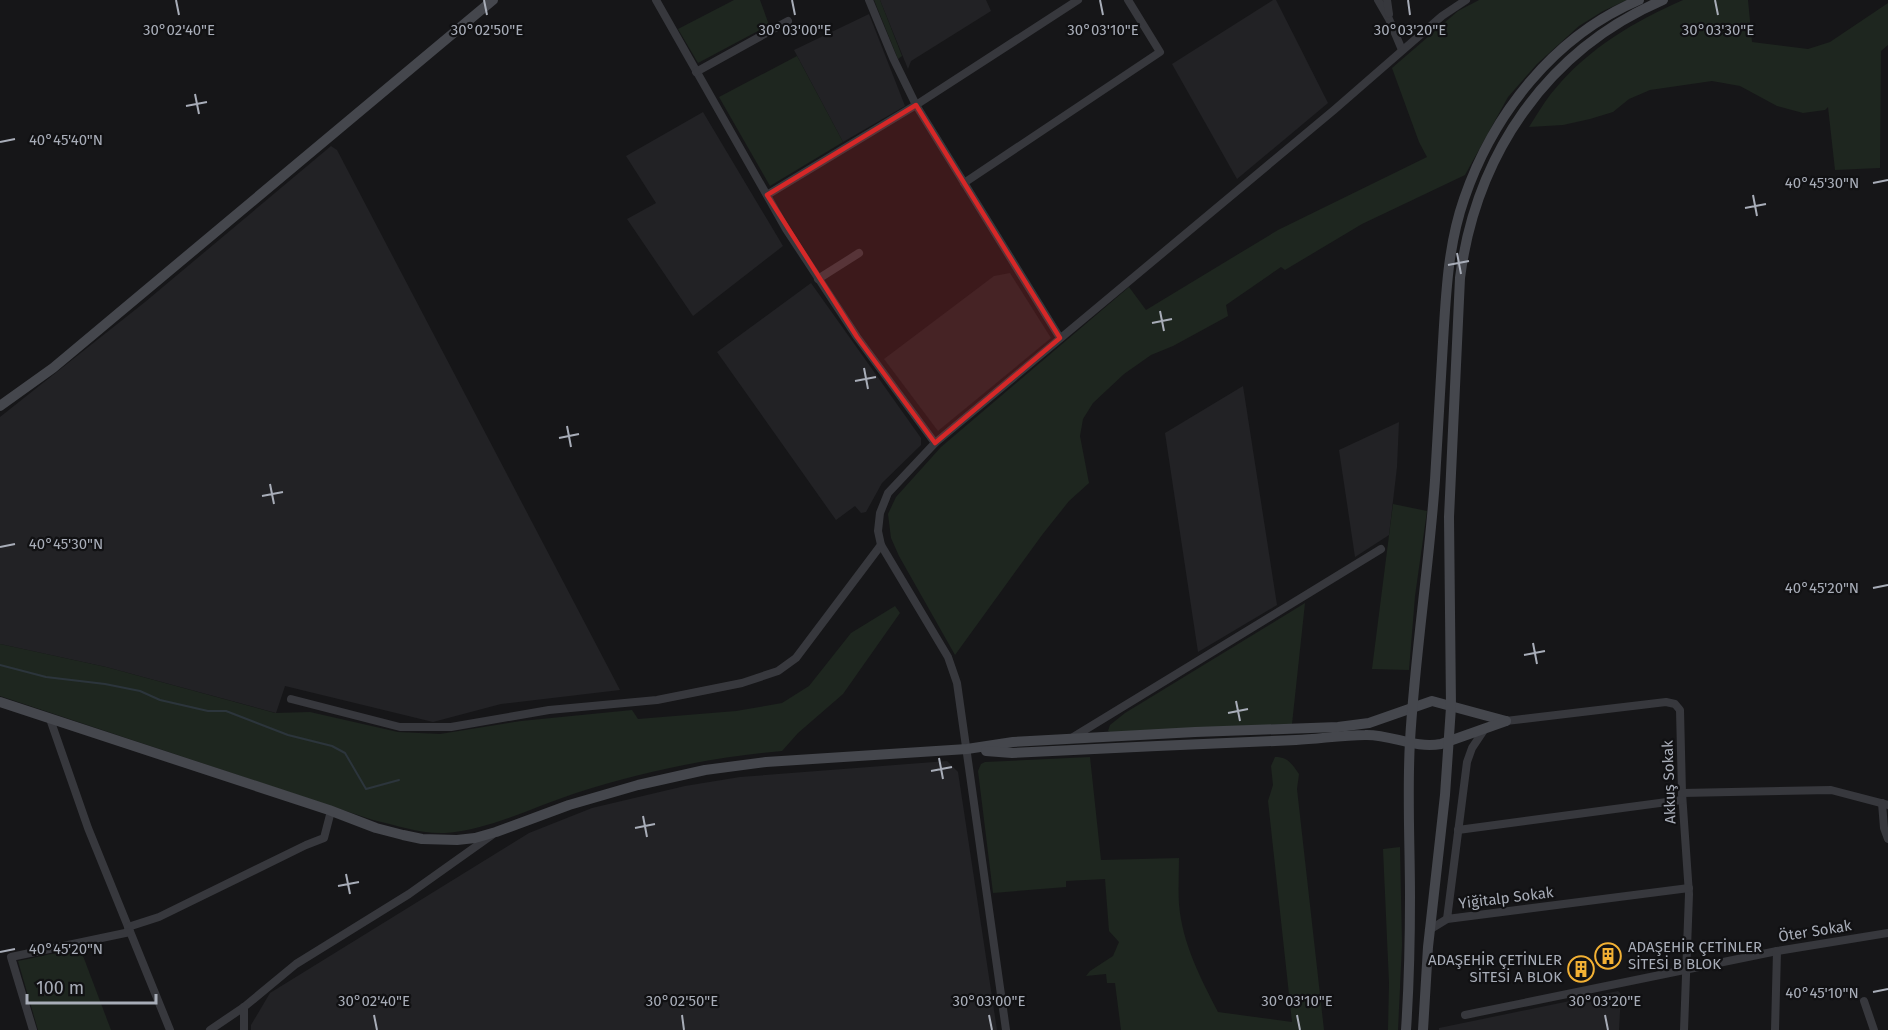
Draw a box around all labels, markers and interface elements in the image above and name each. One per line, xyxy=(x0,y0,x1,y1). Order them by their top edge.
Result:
text: 30°02'40"E xyxy=(143,21,215,39)
text: 30°02'50"E xyxy=(451,21,523,39)
text: 30°03'00"E xyxy=(758,21,832,39)
text: 30°03'10"E xyxy=(1067,21,1139,39)
text: 30°03'20"E xyxy=(1374,21,1446,39)
text: 30°03'30"E xyxy=(1682,21,1754,39)
text: 40°45'40"N xyxy=(29,131,103,149)
text: 40°45'30"N xyxy=(1785,174,1859,192)
text: 40°45'30"N xyxy=(29,535,103,553)
text: 40°45'20"N xyxy=(1785,579,1859,597)
street label: Akkuş Sokak xyxy=(1659,739,1679,824)
street label: Yiğitalp Sokak xyxy=(1458,883,1555,913)
street label: Öter Sokak xyxy=(1777,916,1853,946)
place label: ADAŞEHİR ÇETİNLER SİTESİ B BLOK xyxy=(1628,938,1762,973)
text: 40°45'20"N xyxy=(29,940,103,958)
building icon: ADAŞEHİR ÇETİNLER SİTESİ B BLOK xyxy=(1593,941,1623,971)
place label: ADAŞEHİR ÇETİNLER SİTESİ A BLOK xyxy=(1428,951,1562,986)
building icon: ADAŞEHİR ÇETİNLER SİTESİ A BLOK xyxy=(1566,954,1596,984)
scale bar xyxy=(27,967,156,1005)
text: 100 m xyxy=(36,977,84,999)
text: 40°45'10"N xyxy=(1785,984,1859,1002)
text: 30°02'40"E xyxy=(338,992,410,1010)
text: 30°02'50"E xyxy=(646,992,718,1010)
text: 30°03'00"E xyxy=(952,992,1026,1010)
text: 30°03'10"E xyxy=(1261,992,1333,1010)
text: 30°03'20"E xyxy=(1569,992,1641,1010)

